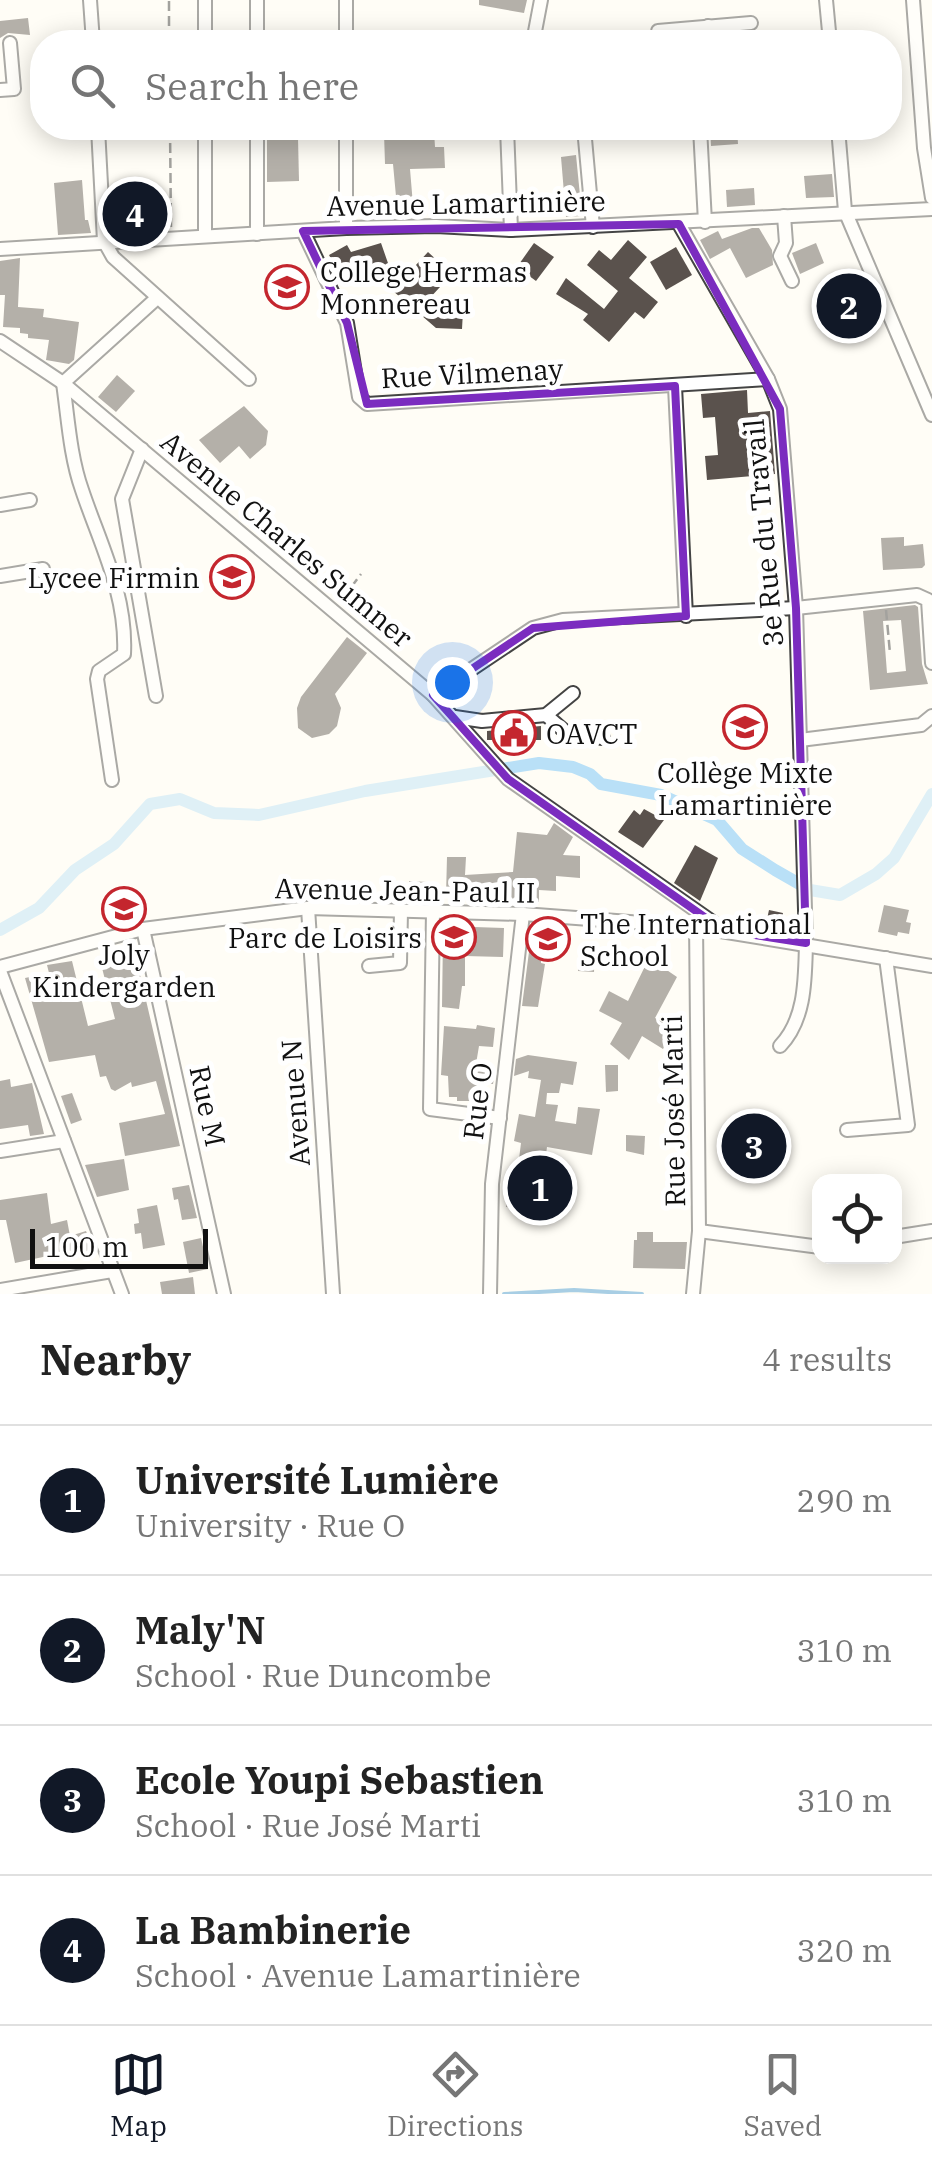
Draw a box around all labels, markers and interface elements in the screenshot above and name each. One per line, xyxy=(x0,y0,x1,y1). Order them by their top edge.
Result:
search box xyxy=(30,30,902,140)
icon: search xyxy=(65,58,120,113)
text: Search here xyxy=(145,61,359,110)
pin: 4 xyxy=(102,176,168,252)
street label: Avenue Lamartinière xyxy=(326,182,606,224)
place label: College Hermas Monnereau xyxy=(320,253,527,322)
school or university icon: College Hermas Monnereau xyxy=(264,264,310,310)
pin: 2 xyxy=(816,268,882,344)
street label: Rue Vilmenay xyxy=(380,350,564,396)
street label: 3e Rue du Travail xyxy=(735,417,791,649)
street label: Avenue Charles Sumner xyxy=(153,423,421,656)
school or university icon: Lycee Firmin xyxy=(209,554,255,600)
place label: Lycee Firmin xyxy=(27,559,200,596)
your location xyxy=(427,657,478,708)
school or university icon: Collège Mixte Lamartinière xyxy=(722,704,768,750)
public building icon: OAVCT xyxy=(491,710,537,756)
place label: OAVCT xyxy=(546,715,638,752)
place label: Collège Mixte Lamartinière xyxy=(657,754,833,823)
street label: Avenue Jean-Paul II xyxy=(274,869,536,911)
school or university icon: Joly Kindergarden xyxy=(101,886,147,932)
place label: The International School xyxy=(580,905,811,974)
school or university icon: Parc de Loisirs xyxy=(431,914,477,960)
school or university icon: The International School xyxy=(525,916,571,962)
place label: Parc de Loisirs xyxy=(228,919,422,956)
place label: Joly Kindergarden xyxy=(32,936,216,1005)
street label: Rue José Marti xyxy=(653,1015,693,1207)
street label: Avenue N xyxy=(272,1039,318,1167)
street label: Rue O xyxy=(454,1060,500,1142)
street label: Rue M xyxy=(181,1062,235,1150)
pin: 3 xyxy=(722,1108,786,1184)
pin: 1 xyxy=(508,1150,572,1226)
map controls xyxy=(812,1174,902,1264)
button: locate xyxy=(812,1174,902,1264)
scale bar xyxy=(30,1224,208,1268)
text: 100 m xyxy=(45,1228,129,1265)
text: Nearby xyxy=(40,1332,191,1387)
text: 4 results xyxy=(762,1338,892,1380)
text: Université Lumière xyxy=(135,1455,499,1504)
text: 1 xyxy=(63,1479,82,1521)
text: 290 m xyxy=(796,1479,892,1521)
text: University · Rue O xyxy=(135,1504,405,1546)
text: Maly'N xyxy=(135,1605,266,1654)
text: 2 xyxy=(63,1629,82,1671)
text: 310 m xyxy=(796,1629,892,1671)
text: School · Rue Duncombe xyxy=(135,1654,491,1696)
text: Ecole Youpi Sebastien xyxy=(135,1755,544,1804)
text: 3 xyxy=(63,1779,82,1821)
text: 310 m xyxy=(796,1779,892,1821)
text: School · Rue José Marti xyxy=(135,1804,481,1846)
text: La Bambinerie xyxy=(135,1905,411,1954)
text: 4 xyxy=(63,1929,82,1971)
text: 320 m xyxy=(796,1929,892,1971)
text: School · Avenue Lamartinière xyxy=(135,1954,581,1996)
tab: Map xyxy=(110,2047,167,2144)
tab: Directions xyxy=(387,2047,524,2144)
tab: Saved xyxy=(744,2047,822,2144)

